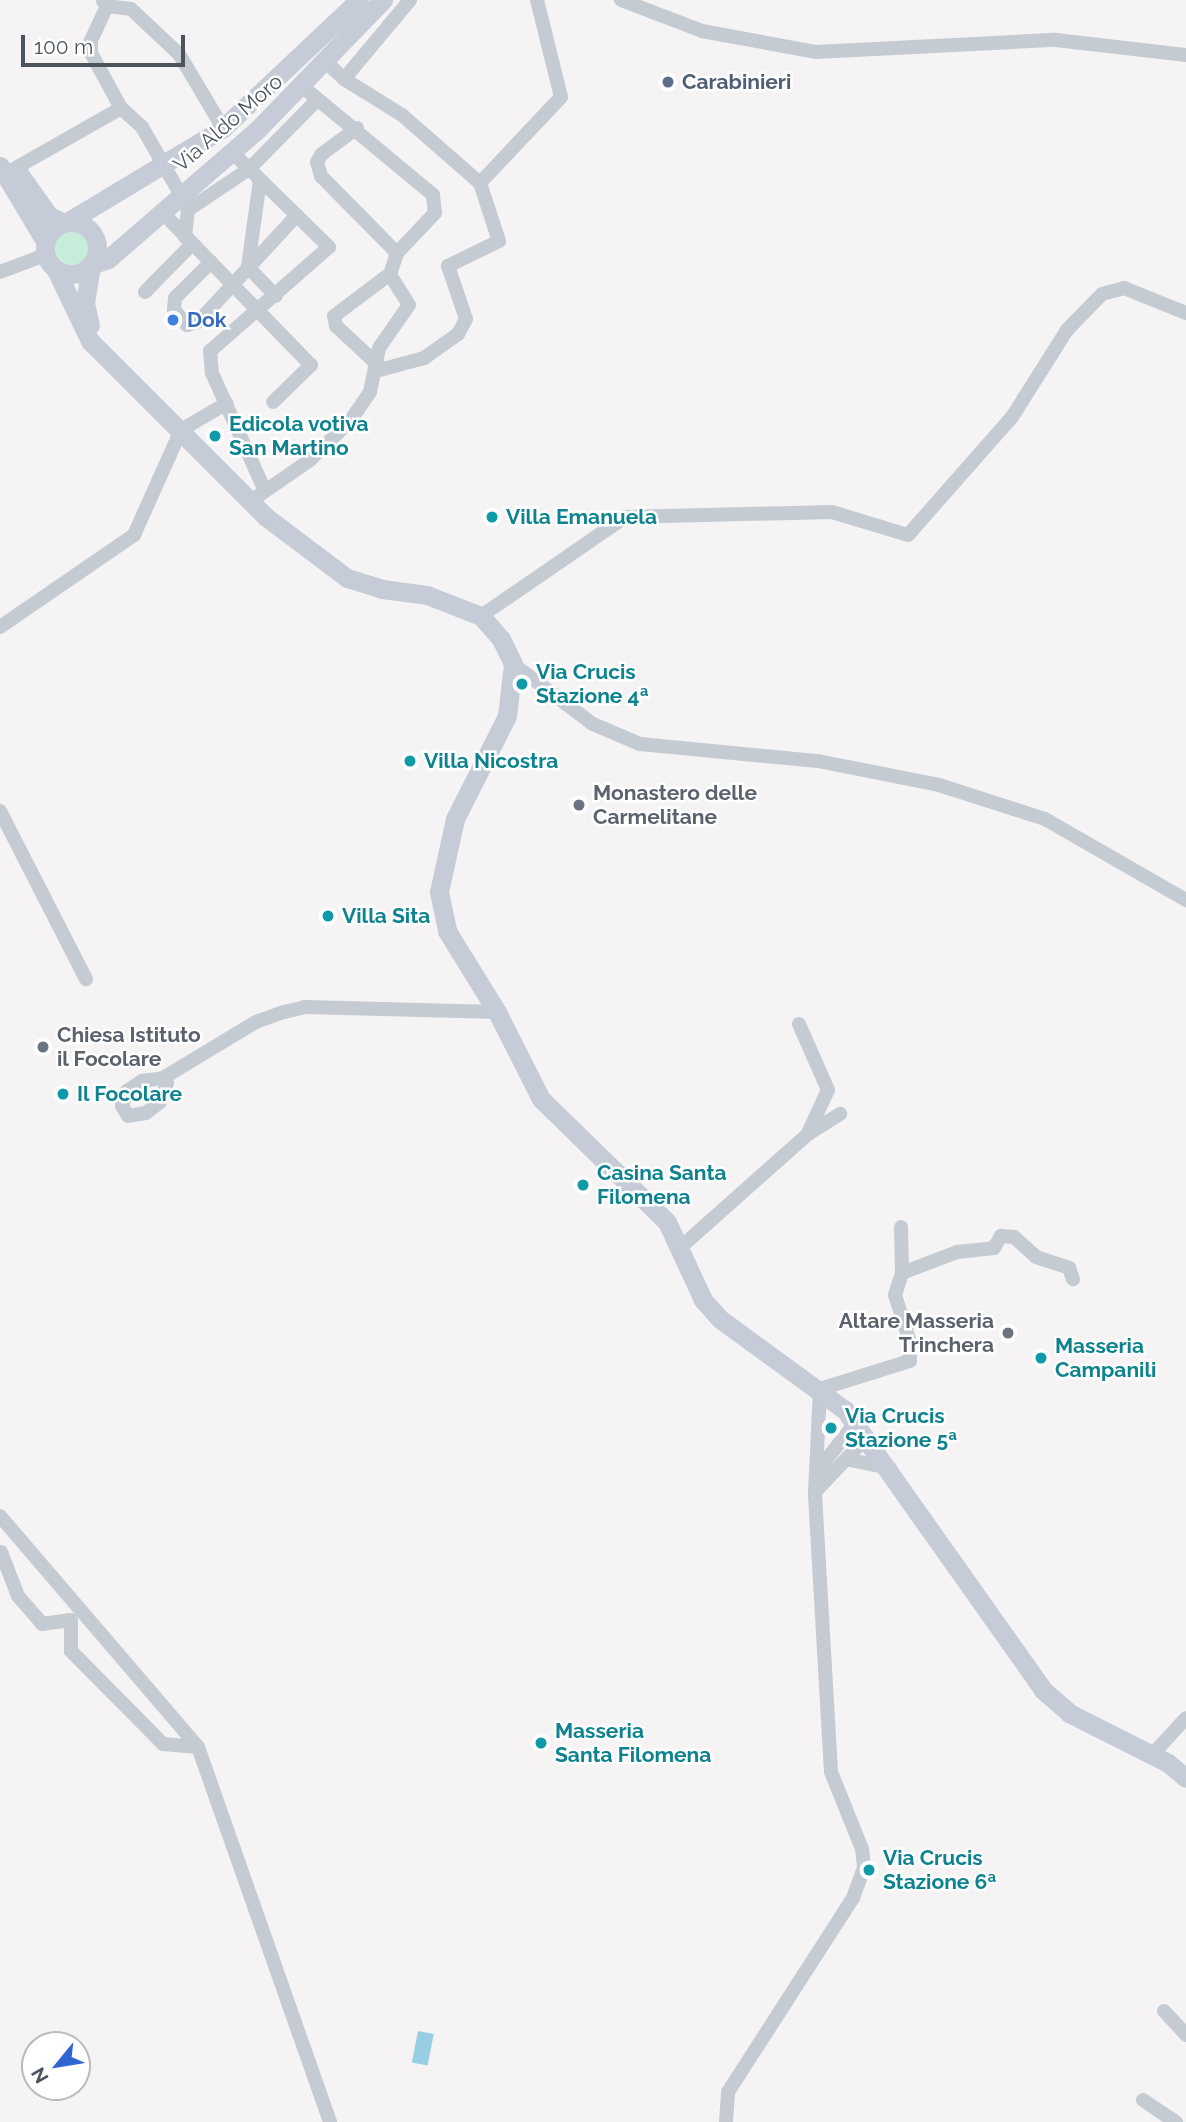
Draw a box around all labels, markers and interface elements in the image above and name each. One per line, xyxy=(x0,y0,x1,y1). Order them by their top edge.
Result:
scale bar xyxy=(24,21,189,65)
text: 100 m xyxy=(34,34,93,59)
street label: Via Aldo Moro xyxy=(168,69,288,177)
place label: Carabinieri xyxy=(682,69,791,95)
marker: Carabinieri xyxy=(660,74,676,90)
place label: Dok xyxy=(187,307,226,333)
marker: Dok xyxy=(165,312,181,328)
place label: Edicola votiva San Martino xyxy=(229,411,369,461)
marker: Edicola votiva San Martino xyxy=(207,428,223,444)
place label: Villa Emanuela xyxy=(506,504,657,530)
marker: Villa Emanuela xyxy=(484,509,500,525)
place label: Via Crucis Stazione 4ª xyxy=(536,659,649,709)
marker: Via Crucis Stazione 4ª xyxy=(514,676,530,692)
place label: Villa Nicostra xyxy=(424,748,558,774)
marker: Villa Nicostra xyxy=(402,753,418,769)
place label: Monastero delle Carmelitane xyxy=(593,780,757,830)
marker: Monastero delle Carmelitane xyxy=(571,797,587,813)
place label: Villa Sita xyxy=(342,903,430,929)
marker: Villa Sita xyxy=(320,908,336,924)
place label: Chiesa Istituto il Focolare xyxy=(57,1022,201,1072)
marker: Chiesa Istituto il Focolare xyxy=(35,1039,51,1055)
place label: Il Focolare xyxy=(77,1081,183,1107)
marker: Il Focolare xyxy=(55,1086,71,1102)
place label: Casina Santa Filomena xyxy=(597,1160,727,1210)
marker: Casina Santa Filomena xyxy=(575,1177,591,1193)
place label: Altare Masseria Trinchera xyxy=(839,1308,994,1358)
marker: Altare Masseria Trinchera xyxy=(1000,1325,1016,1341)
place label: Masseria Campanili xyxy=(1055,1333,1156,1383)
marker: Masseria Campanili xyxy=(1033,1350,1049,1366)
place label: Via Crucis Stazione 5ª xyxy=(845,1403,957,1453)
marker: Via Crucis Stazione 5ª xyxy=(823,1420,839,1436)
place label: Masseria Santa Filomena xyxy=(555,1718,711,1768)
marker: Masseria Santa Filomena xyxy=(533,1735,549,1751)
place label: Via Crucis Stazione 6ª xyxy=(883,1845,997,1895)
marker: Via Crucis Stazione 6ª xyxy=(861,1862,877,1878)
north arrow xyxy=(21,2031,91,2101)
text: N xyxy=(26,2064,53,2087)

